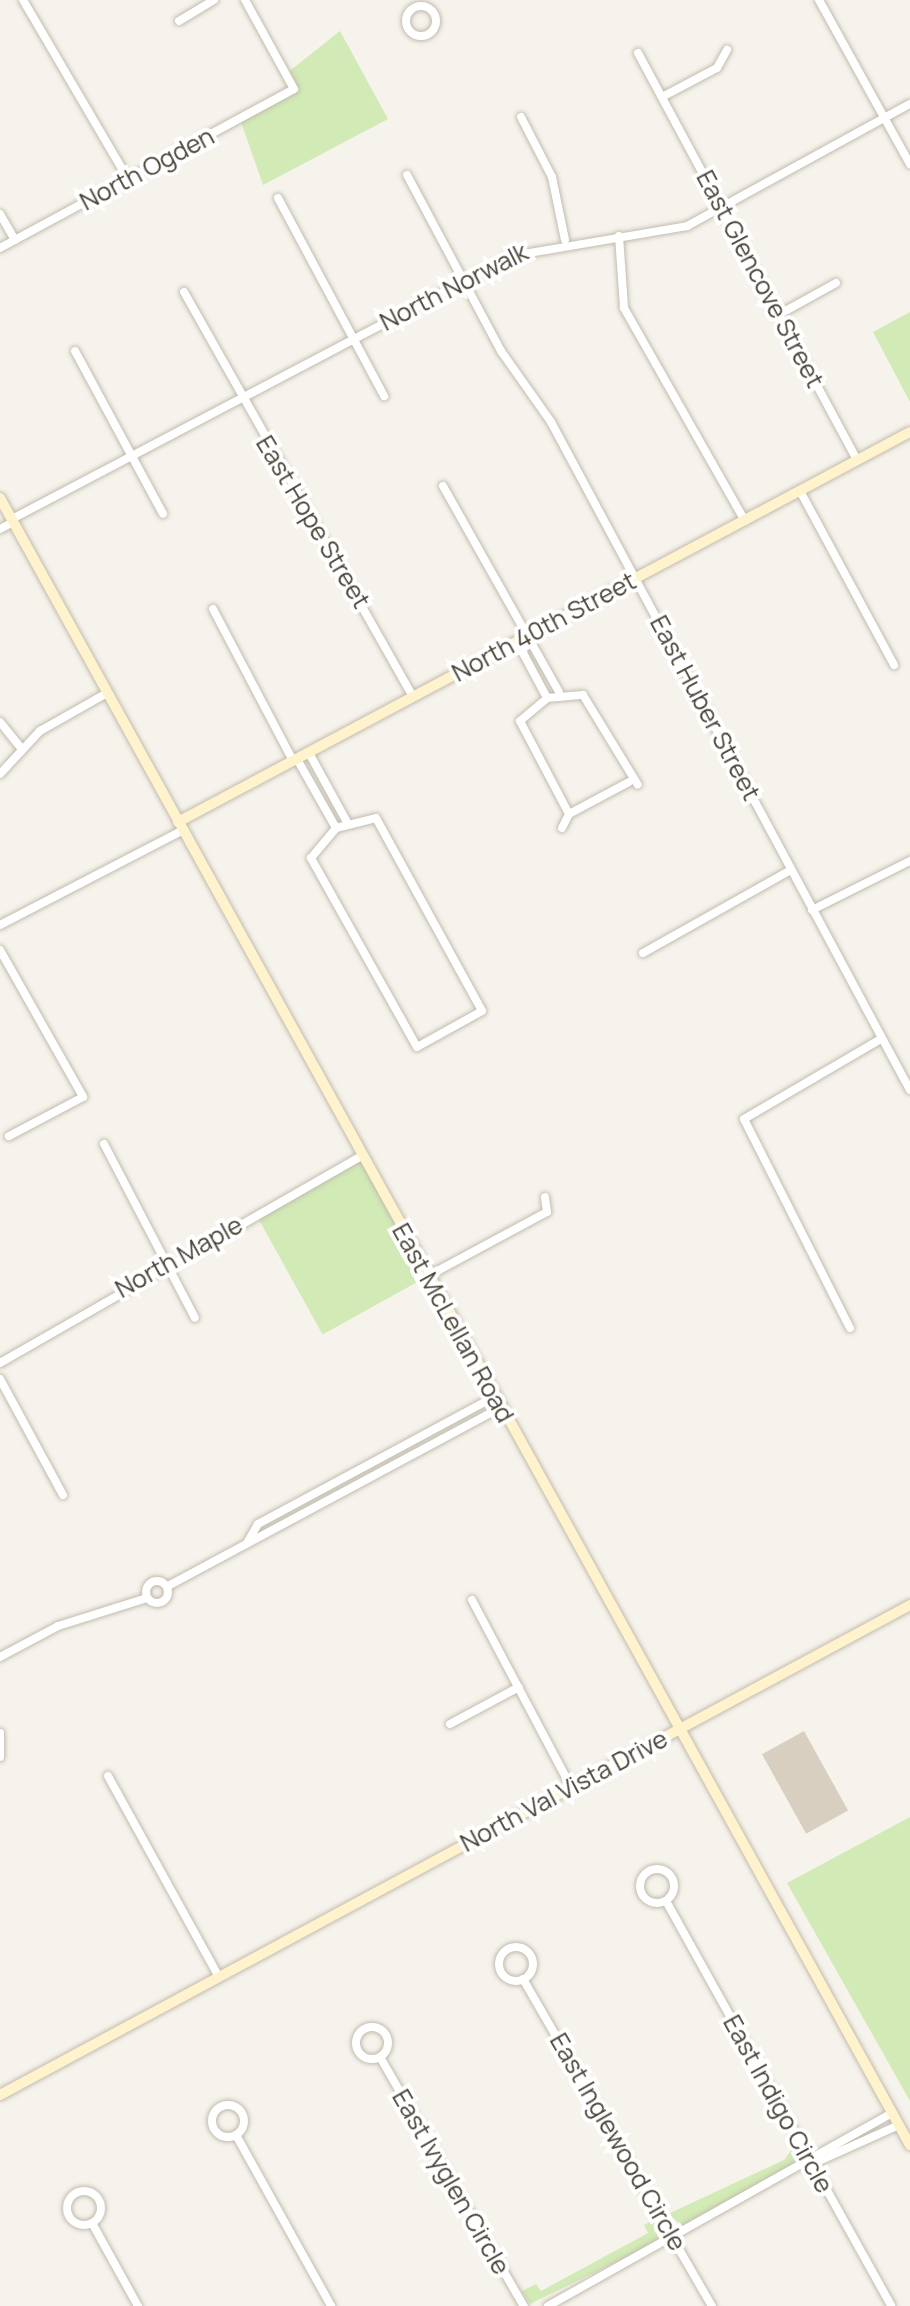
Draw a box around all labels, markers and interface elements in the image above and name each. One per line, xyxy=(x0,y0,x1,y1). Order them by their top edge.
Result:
street label: North Ogden xyxy=(75,121,219,217)
street label: East Glencove Street xyxy=(690,165,830,393)
street label: North Norwalk xyxy=(375,237,533,337)
street label: East Hope Street xyxy=(250,430,376,614)
street label: North 40th Street xyxy=(447,566,641,688)
street label: East Huber Street xyxy=(644,610,766,806)
street label: North Maple xyxy=(110,1210,248,1304)
street label: East McLellan Road xyxy=(386,1218,520,1428)
street label: North Val Vista Drive xyxy=(455,1724,673,1858)
street label: East Indigo Circle xyxy=(717,2010,839,2198)
street label: East Inglewood Circle xyxy=(543,2028,693,2256)
street label: East Ivyglen Circle xyxy=(386,2084,516,2280)

